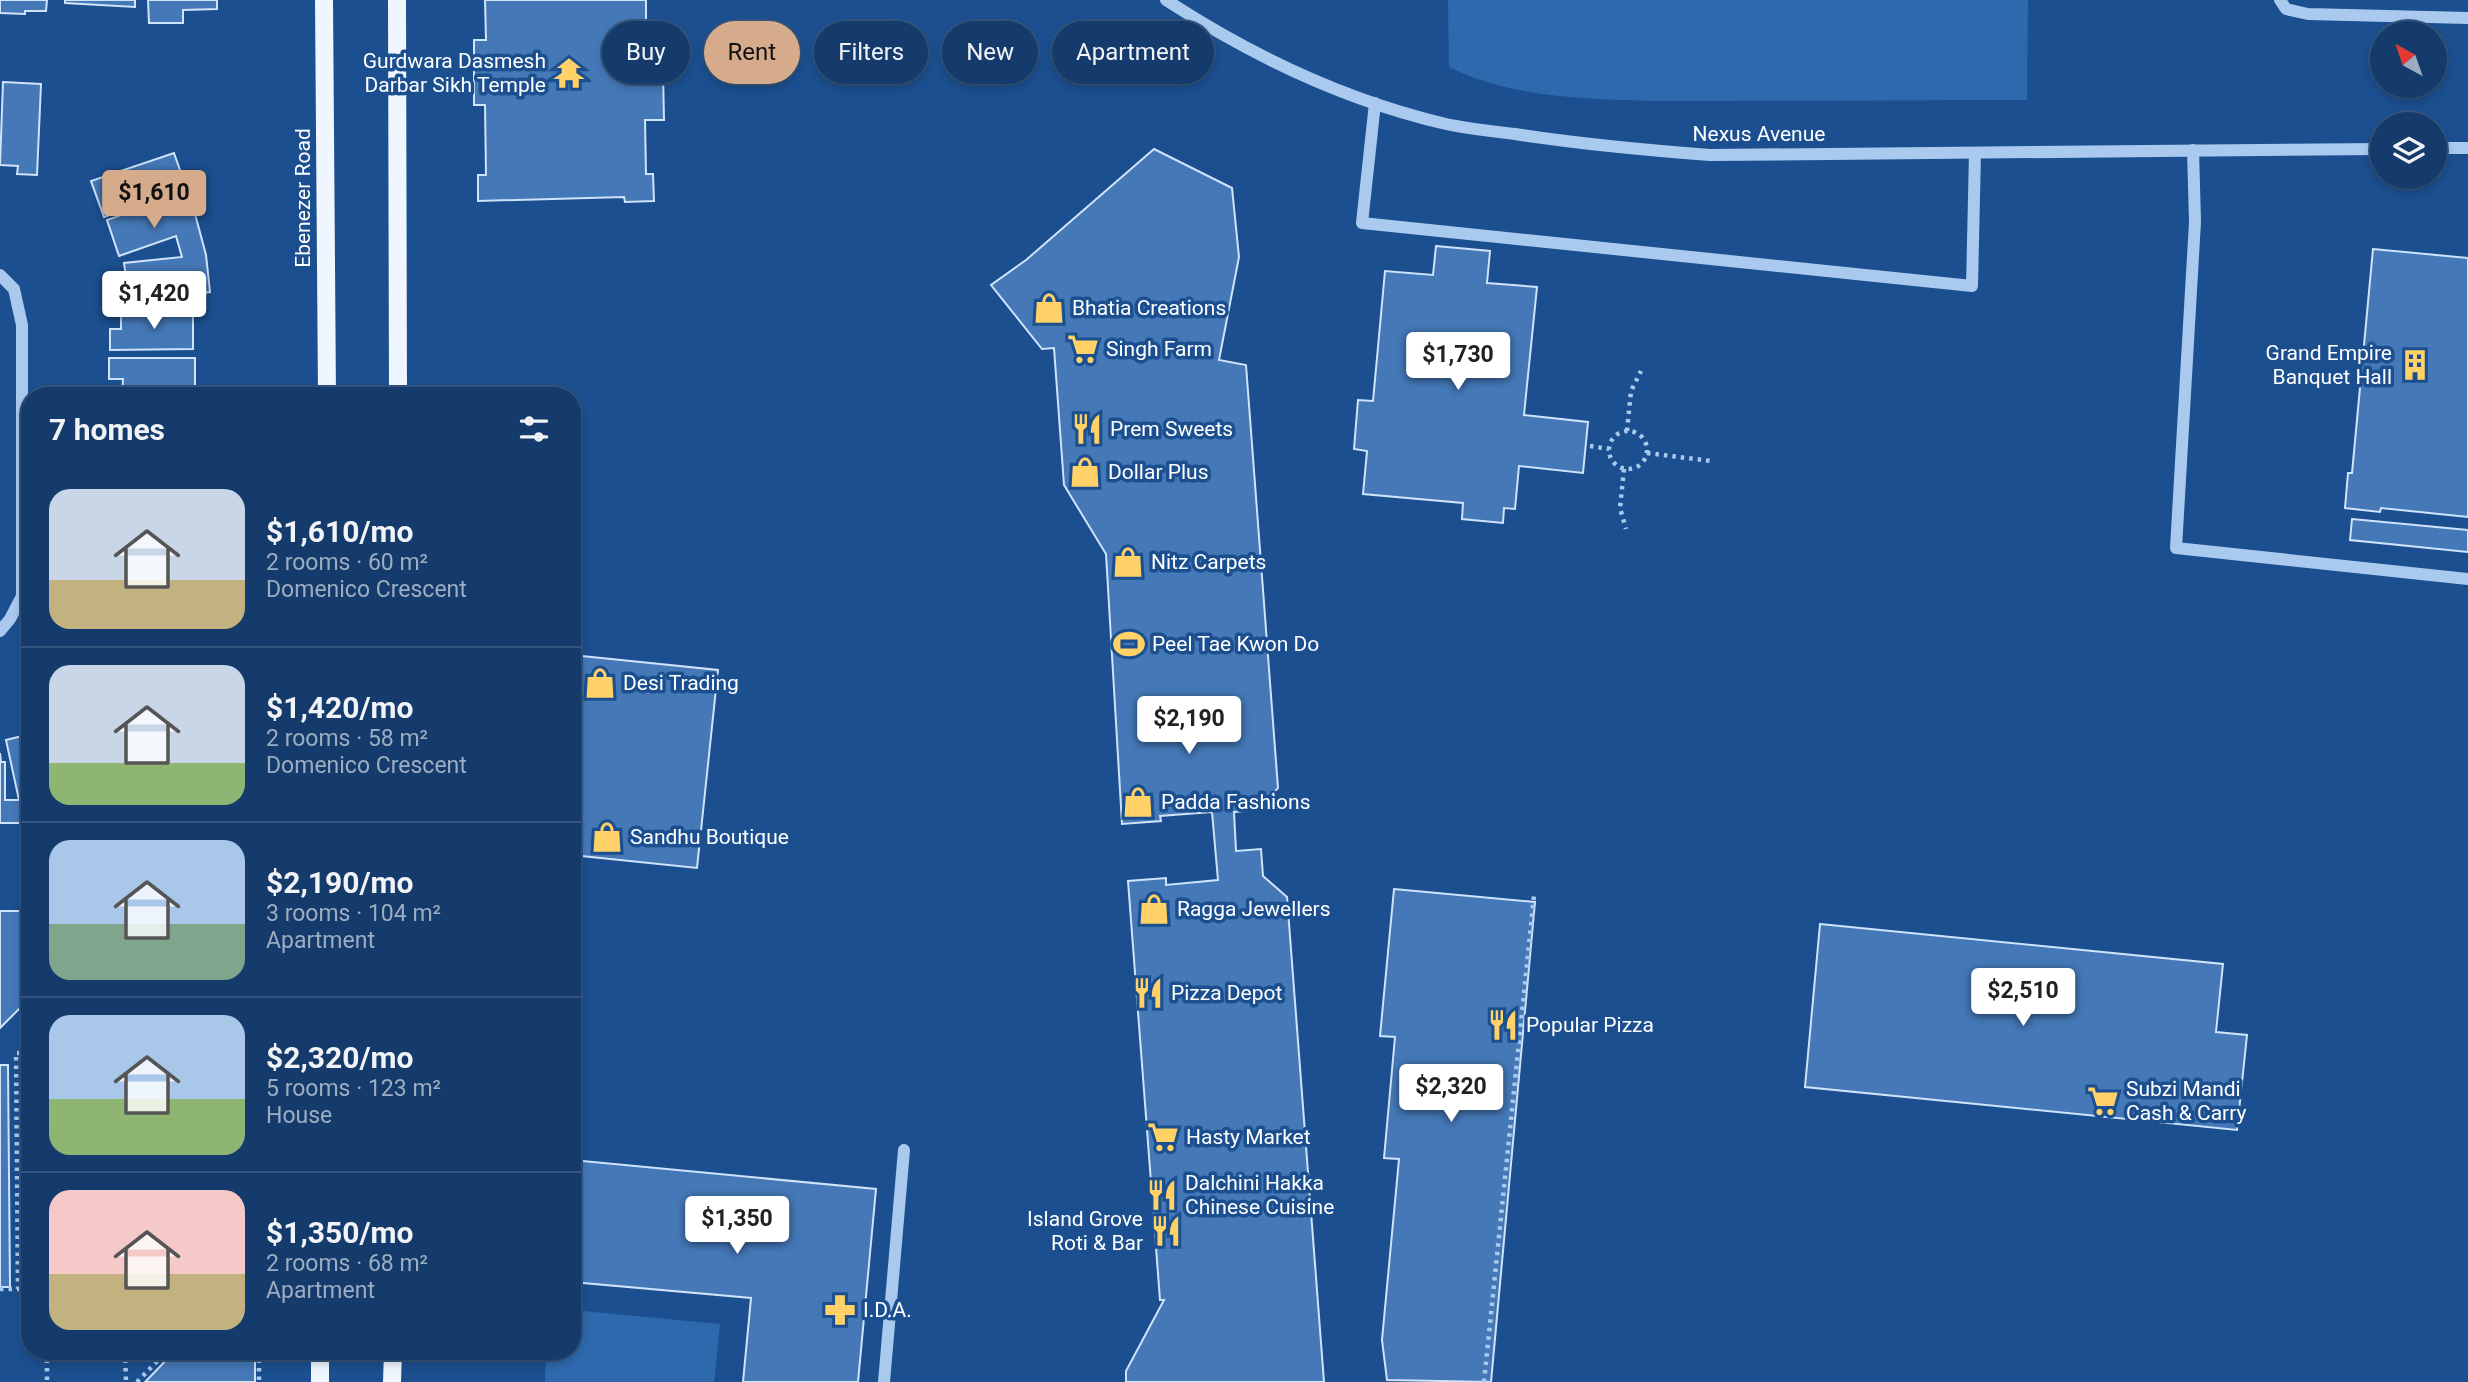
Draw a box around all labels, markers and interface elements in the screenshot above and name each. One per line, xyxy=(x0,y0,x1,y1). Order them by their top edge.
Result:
chip: Buy xyxy=(602,21,690,84)
chip: Rent xyxy=(704,21,800,84)
chip: Filters xyxy=(814,21,928,84)
chip: New xyxy=(942,21,1038,84)
chip: Apartment xyxy=(1052,21,1214,84)
north arrow xyxy=(2370,21,2446,98)
map controls xyxy=(2370,21,2447,189)
place label: Gurdwara Dasmesh Darbar Sikh Temple xyxy=(363,49,546,97)
temple icon: Gurdwara Dasmesh Darbar Sikh Temple xyxy=(552,56,586,90)
button: layers xyxy=(2370,112,2447,189)
street label: Nexus Avenue xyxy=(1693,122,1825,146)
street label: Ebenezer Road xyxy=(291,128,315,268)
pin: $1,610 xyxy=(97,170,211,230)
text: $1,610 xyxy=(118,179,190,206)
pin: $1,420 xyxy=(97,272,211,331)
text: $1,420 xyxy=(118,280,190,307)
shop icon: Bhatia Creations xyxy=(1032,291,1066,325)
place label: Bhatia Creations xyxy=(1072,296,1226,320)
supermarket icon: Singh Farm xyxy=(1066,332,1100,366)
pin: $1,730 xyxy=(1401,332,1515,392)
place label: Singh Farm xyxy=(1106,337,1212,361)
text: $1,730 xyxy=(1422,341,1494,368)
place label: Grand Empire Banquet Hall xyxy=(2266,341,2392,389)
building icon: Grand Empire Banquet Hall xyxy=(2398,348,2432,382)
icon: filters xyxy=(515,410,553,448)
text: 7 homes xyxy=(49,412,165,447)
restaurant icon: Prem Sweets xyxy=(1070,412,1104,446)
place label: Prem Sweets xyxy=(1110,417,1233,441)
shop icon: Dollar Plus xyxy=(1068,455,1102,489)
place label: Dollar Plus xyxy=(1108,460,1209,484)
text: $1,610/mo xyxy=(266,514,414,549)
icon: home xyxy=(105,517,189,601)
shop icon: Nitz Carpets xyxy=(1111,545,1145,579)
text: 2 rooms · 60 m² xyxy=(266,549,428,576)
place label: Nitz Carpets xyxy=(1151,550,1266,574)
text: Domenico Crescent xyxy=(266,576,467,603)
sports icon: Peel Tae Kwon Do xyxy=(1112,627,1146,661)
place label: Peel Tae Kwon Do xyxy=(1152,632,1319,656)
shop icon: Desi Trading xyxy=(583,666,617,700)
place label: Desi Trading xyxy=(623,671,739,695)
text: $1,420/mo xyxy=(266,690,414,725)
icon: home xyxy=(105,693,189,777)
pin: $2,190 xyxy=(1132,696,1246,756)
text: $2,190 xyxy=(1153,705,1225,732)
text: 2 rooms · 58 m² xyxy=(266,725,428,752)
text: Domenico Crescent xyxy=(266,752,467,779)
shop icon: Padda Fashions xyxy=(1121,785,1155,819)
place label: Padda Fashions xyxy=(1161,790,1310,814)
shop icon: Sandhu Boutique xyxy=(590,820,624,854)
place label: Sandhu Boutique xyxy=(630,825,789,849)
text: $2,190/mo xyxy=(266,865,414,900)
icon: home xyxy=(105,868,189,952)
shop icon: Ragga Jewellers xyxy=(1137,892,1171,926)
place label: Ragga Jewellers xyxy=(1177,897,1331,921)
text: 3 rooms · 104 m² xyxy=(266,900,441,927)
text: Apartment xyxy=(266,927,375,954)
pin: $2,510 xyxy=(1966,968,2080,1028)
restaurant icon: Pizza Depot xyxy=(1131,976,1165,1010)
text: $2,510 xyxy=(1987,977,2059,1004)
place label: Pizza Depot xyxy=(1171,981,1283,1005)
restaurant icon: Popular Pizza xyxy=(1486,1008,1520,1042)
place label: Popular Pizza xyxy=(1526,1013,1654,1037)
text: $2,320/mo xyxy=(266,1040,414,1075)
icon: home xyxy=(105,1043,189,1127)
pin: $2,320 xyxy=(1394,1064,1508,1124)
text: $2,320 xyxy=(1415,1073,1487,1100)
text: 5 rooms · 123 m² xyxy=(266,1075,441,1102)
place label: Subzi Mandi Cash & Carry xyxy=(2126,1077,2246,1125)
supermarket icon: Subzi Mandi Cash & Carry xyxy=(2086,1084,2120,1118)
text: House xyxy=(266,1102,332,1129)
supermarket icon: Hasty Market xyxy=(1146,1120,1180,1154)
place label: Hasty Market xyxy=(1186,1125,1311,1149)
place label: Dalchini Hakka Chinese Cuisine xyxy=(1185,1171,1334,1219)
restaurant icon: Dalchini Hakka Chinese Cuisine xyxy=(1145,1178,1179,1212)
pin: $1,350 xyxy=(680,1196,794,1256)
text: $1,350 xyxy=(701,1205,773,1232)
place label: Island Grove Roti & Bar xyxy=(1027,1207,1143,1255)
restaurant icon: Island Grove Roti & Bar xyxy=(1149,1214,1183,1248)
text: $1,350/mo xyxy=(266,1215,414,1250)
icon: home xyxy=(105,1218,189,1302)
text: 2 rooms · 68 m² xyxy=(266,1250,428,1277)
text: Apartment xyxy=(266,1277,375,1304)
pharmacy icon: I.D.A. xyxy=(823,1293,857,1327)
place label: I.D.A. xyxy=(863,1298,912,1322)

